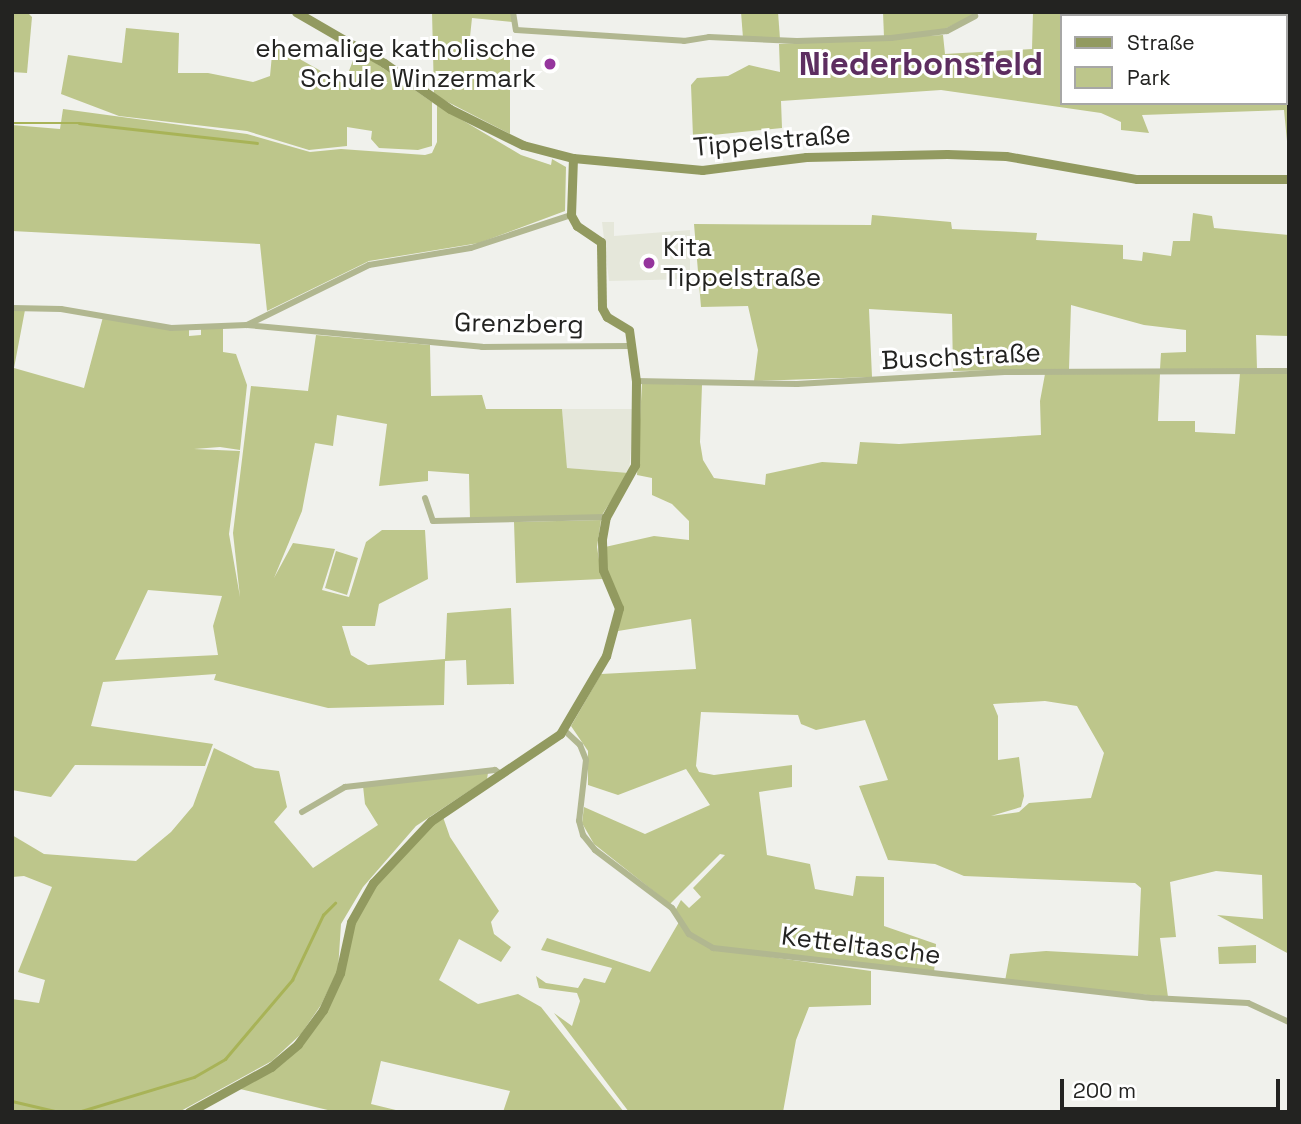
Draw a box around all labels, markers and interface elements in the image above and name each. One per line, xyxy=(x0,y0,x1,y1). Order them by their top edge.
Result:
legend xyxy=(1060,14,1287,105)
text: Straße xyxy=(1127,29,1195,56)
place label: ehemalige katholische Schule Winzermark xyxy=(255,33,536,94)
district label: Niederbonsfeld xyxy=(799,45,1043,85)
marker: ehemalige katholische Schule Winzermark xyxy=(542,56,558,72)
text: Park xyxy=(1127,64,1171,91)
street label: Tippelstraße xyxy=(692,119,852,163)
place label: Kita Tippelstraße xyxy=(663,232,821,294)
marker: Kita Tippelstraße xyxy=(641,255,657,271)
street label: Grenzberg xyxy=(454,307,584,341)
street label: Buschstraße xyxy=(880,337,1042,377)
street label: Ketteltasche xyxy=(780,921,942,971)
scale bar xyxy=(1063,1064,1284,1108)
text: 200 m xyxy=(1073,1077,1136,1104)

